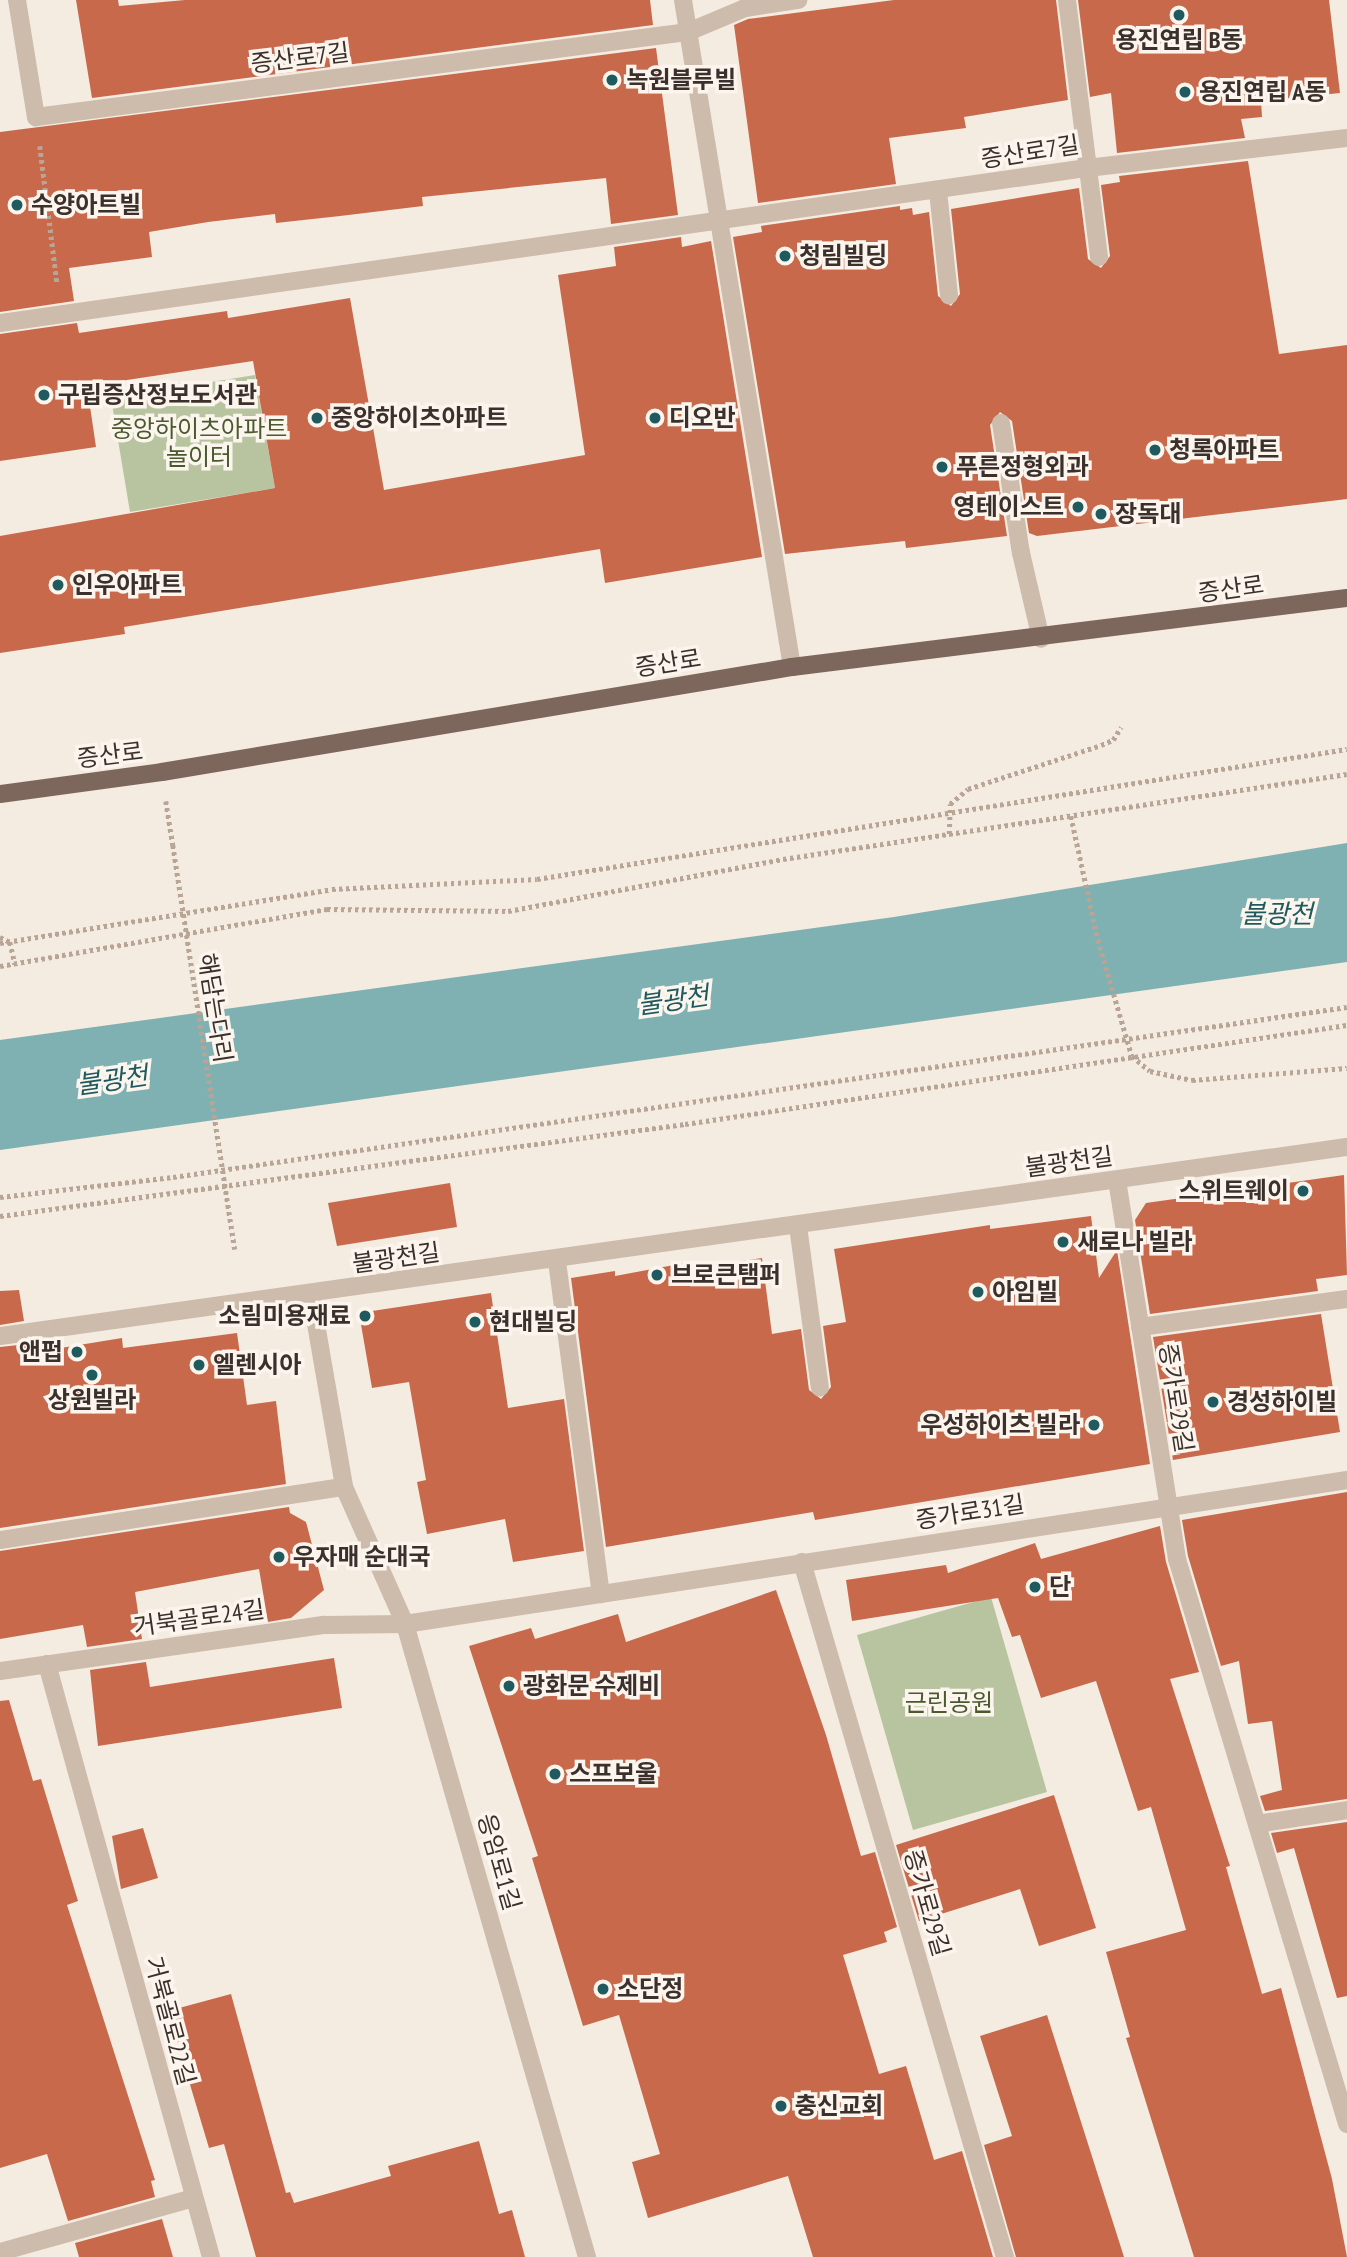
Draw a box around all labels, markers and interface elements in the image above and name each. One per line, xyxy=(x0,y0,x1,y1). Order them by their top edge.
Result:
marker: 용진연립 B동 xyxy=(1171,7,1187,23)
place label: 용진연립 B동 xyxy=(1115,26,1243,54)
street label: 증산로7길 xyxy=(249,38,351,78)
place label: 녹원블루빌 xyxy=(626,66,736,94)
marker: 녹원블루빌 xyxy=(604,72,620,88)
place label: 용진연립 A동 xyxy=(1199,78,1326,106)
marker: 용진연립 A동 xyxy=(1177,84,1193,100)
street label: 증산로7길 xyxy=(979,130,1081,174)
place label: 수양아트빌 xyxy=(31,191,141,219)
marker: 수양아트빌 xyxy=(9,197,25,213)
place label: 청림빌딩 xyxy=(799,242,887,270)
marker: 청림빌딩 xyxy=(777,248,793,264)
place label: 구립증산정보도서관 xyxy=(58,381,257,409)
marker: 구립증산정보도서관 xyxy=(36,387,52,403)
place label: 중앙하이츠아파트 xyxy=(331,404,508,432)
place label: 디오반 xyxy=(669,404,735,432)
marker: 중앙하이츠아파트 xyxy=(309,410,325,426)
marker: 디오반 xyxy=(647,410,663,426)
park label: 중앙하이츠아파트 놀이터 xyxy=(111,415,287,471)
place label: 청록아파트 xyxy=(1169,436,1279,464)
marker: 청록아파트 xyxy=(1147,442,1163,458)
place label: 푸른정형외과 xyxy=(956,453,1088,481)
marker: 푸른정형외과 xyxy=(934,459,950,475)
place label: 영테이스트 xyxy=(954,493,1064,521)
marker: 영테이스트 xyxy=(1070,499,1086,515)
place label: 장독대 xyxy=(1115,500,1181,528)
marker: 장독대 xyxy=(1093,506,1109,522)
street label: 증산로 xyxy=(1196,570,1266,608)
place label: 인우아파트 xyxy=(72,571,182,599)
marker: 인우아파트 xyxy=(50,577,66,593)
street label: 증산로 xyxy=(633,644,703,682)
street label: 증산로 xyxy=(75,737,145,773)
water label: 불광천 xyxy=(1241,898,1313,930)
street label: 해담는다리 xyxy=(192,951,238,1065)
water label: 불광천 xyxy=(635,980,711,1020)
water label: 불광천 xyxy=(74,1060,150,1100)
street label: 불광천길 xyxy=(1023,1142,1115,1182)
place label: 스위트웨이 xyxy=(1179,1177,1289,1205)
marker: 스위트웨이 xyxy=(1295,1183,1311,1199)
place label: 새로나 빌라 xyxy=(1077,1228,1192,1256)
marker: 새로나 빌라 xyxy=(1055,1234,1071,1250)
street label: 불광천길 xyxy=(350,1238,442,1278)
place label: 브로큰탬퍼 xyxy=(671,1261,781,1289)
marker: 브로큰탬퍼 xyxy=(649,1267,665,1283)
place label: 아임빌 xyxy=(992,1278,1058,1306)
marker: 아임빌 xyxy=(970,1284,986,1300)
place label: 소림미용재료 xyxy=(219,1302,351,1330)
marker: 소림미용재료 xyxy=(357,1308,373,1324)
place label: 현대빌딩 xyxy=(489,1308,577,1336)
marker: 현대빌딩 xyxy=(467,1314,483,1330)
place label: 앤펍 xyxy=(19,1338,63,1366)
street label: 증가로29길 xyxy=(1153,1341,1199,1455)
marker: 앤펍 xyxy=(69,1344,85,1360)
place label: 엘렌시아 xyxy=(213,1351,301,1379)
marker: 엘렌시아 xyxy=(191,1357,207,1373)
marker: 상원빌라 xyxy=(84,1367,100,1383)
place label: 상원빌라 xyxy=(48,1386,136,1414)
place label: 경성하이빌 xyxy=(1227,1388,1337,1416)
marker: 경성하이빌 xyxy=(1205,1394,1221,1410)
place label: 우성하이츠 빌라 xyxy=(921,1411,1080,1439)
marker: 우성하이츠 빌라 xyxy=(1086,1417,1102,1433)
street label: 증가로31길 xyxy=(913,1489,1027,1535)
place label: 우자매 순대국 xyxy=(293,1543,430,1571)
marker: 우자매 순대국 xyxy=(271,1549,287,1565)
place label: 단 xyxy=(1049,1573,1071,1601)
marker: 단 xyxy=(1027,1579,1043,1595)
street label: 거북골로24길 xyxy=(132,1595,266,1641)
place label: 광화문 수제비 xyxy=(523,1672,660,1700)
marker: 광화문 수제비 xyxy=(501,1678,517,1694)
park label: 근린공원 xyxy=(905,1689,993,1717)
place label: 스프보울 xyxy=(569,1760,657,1788)
marker: 스프보울 xyxy=(547,1766,563,1782)
street label: 응암로1길 xyxy=(471,1810,527,1914)
street label: 증가로29길 xyxy=(898,1846,956,1960)
street label: 거북골로22길 xyxy=(139,1954,201,2088)
place label: 소단정 xyxy=(617,1975,683,2003)
marker: 소단정 xyxy=(595,1981,611,1997)
place label: 충신교회 xyxy=(795,2092,883,2120)
marker: 충신교회 xyxy=(773,2098,789,2114)

